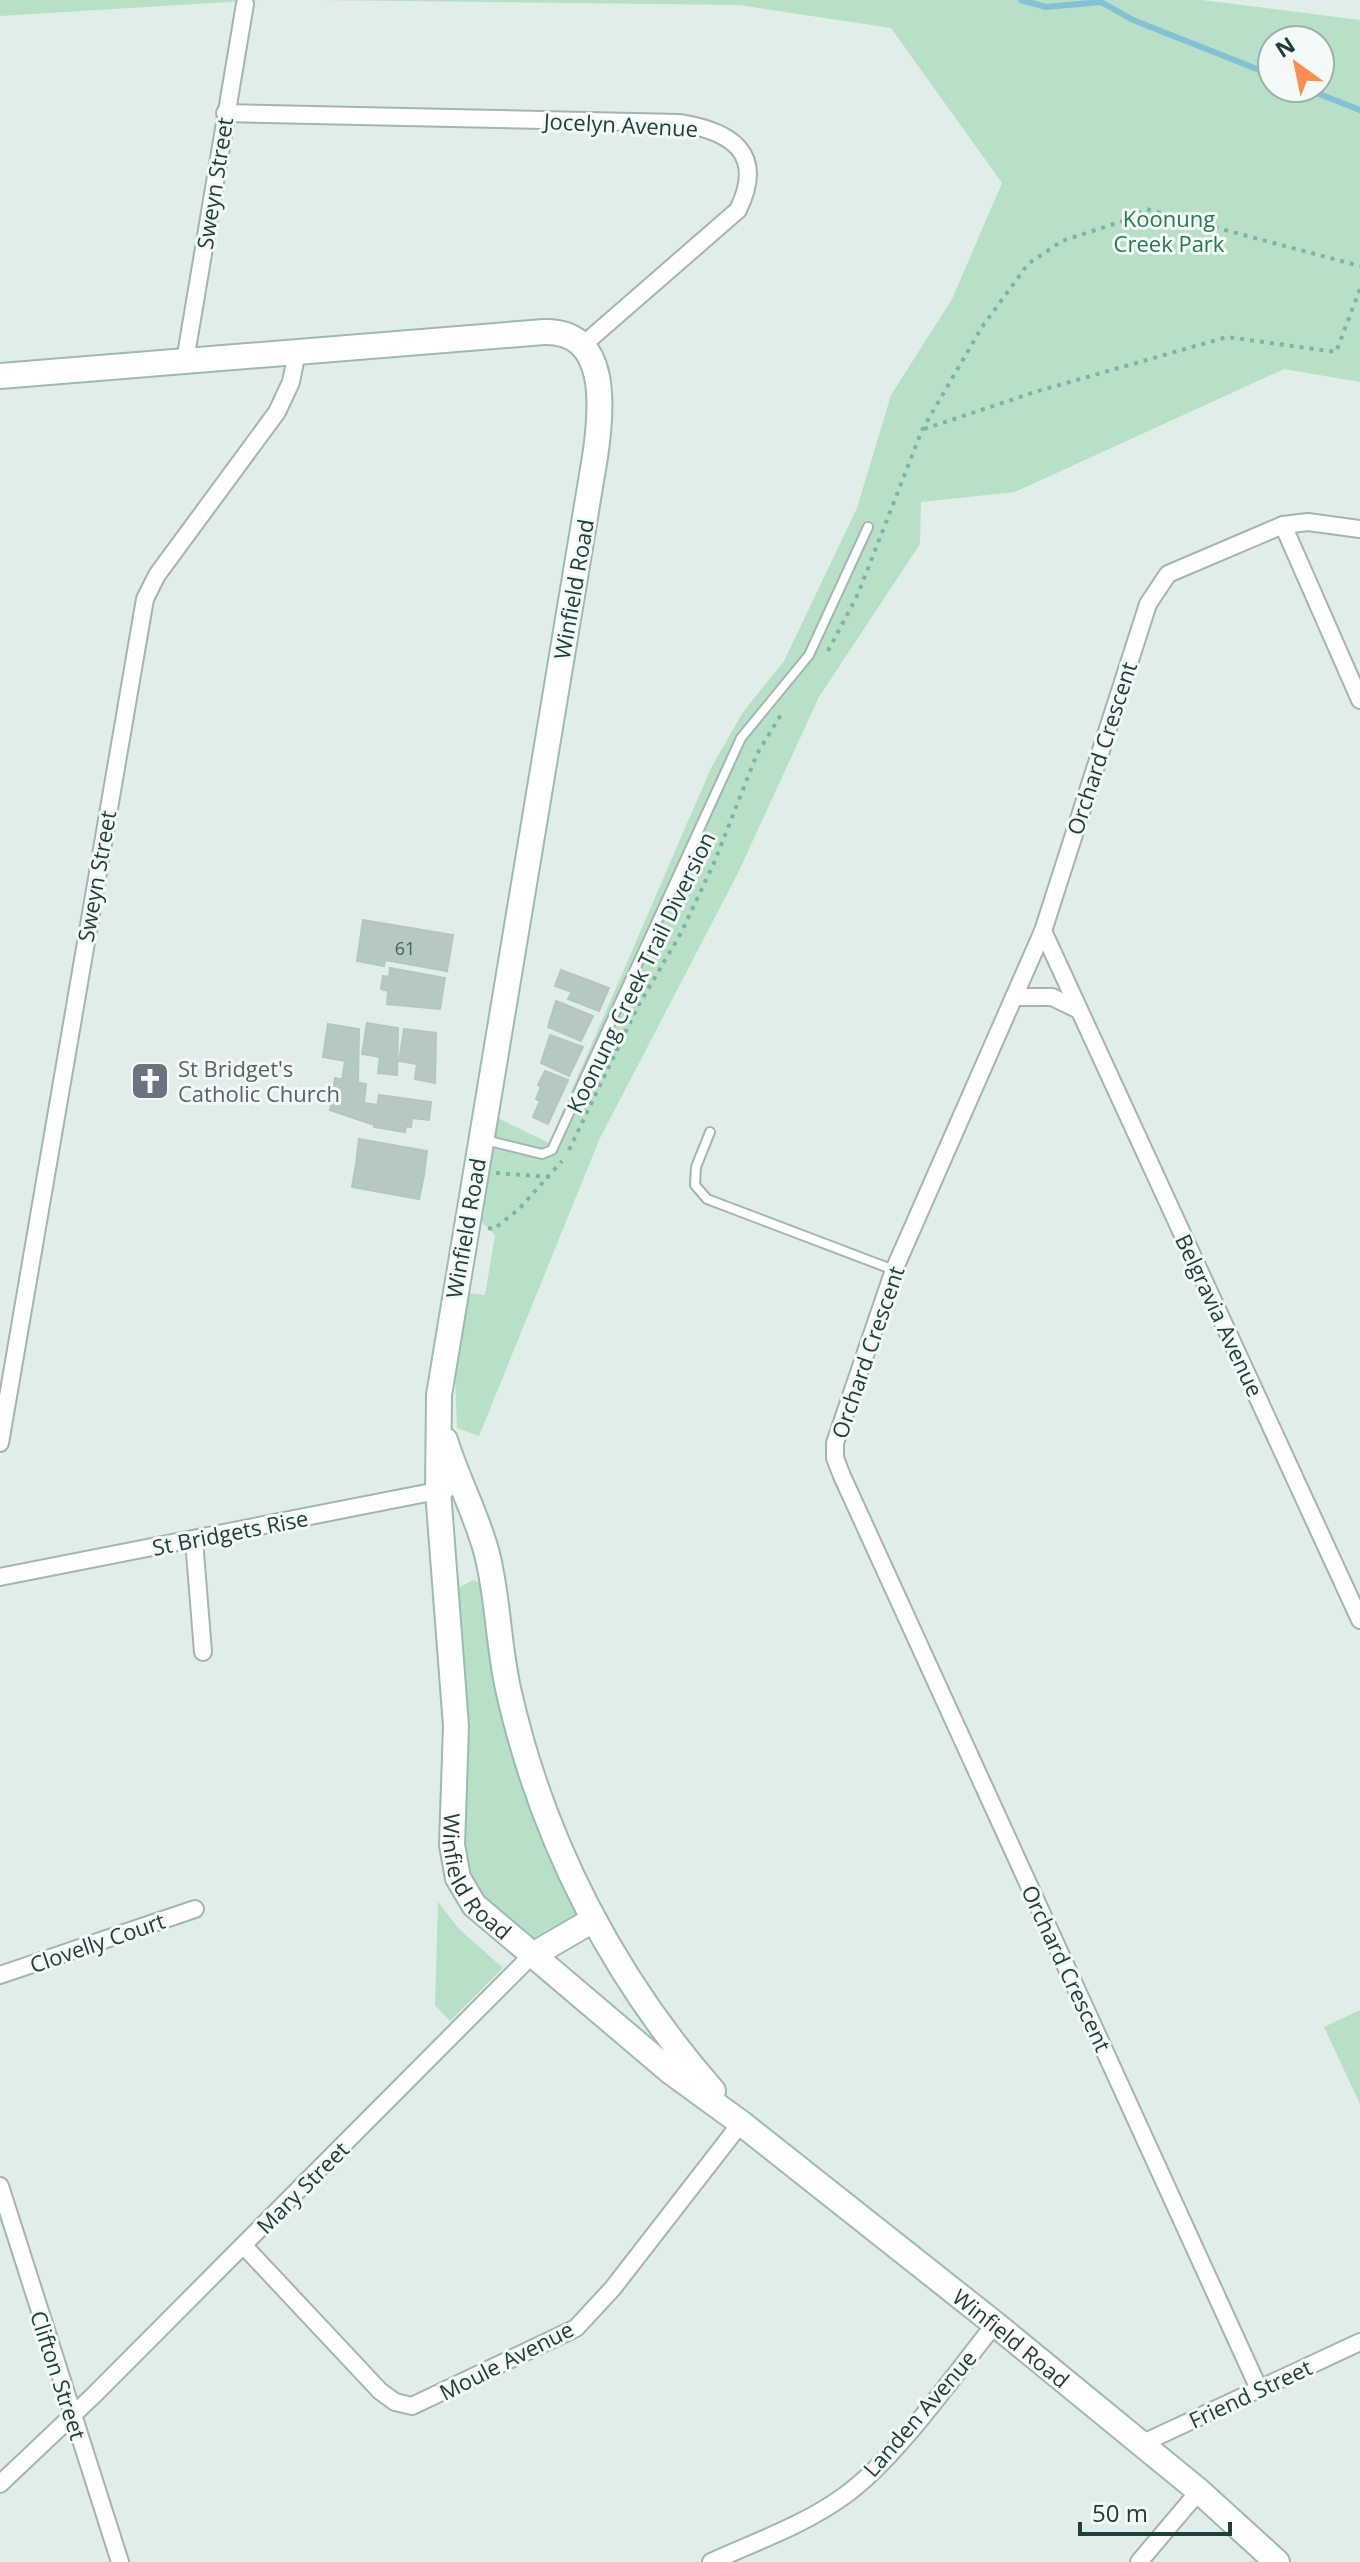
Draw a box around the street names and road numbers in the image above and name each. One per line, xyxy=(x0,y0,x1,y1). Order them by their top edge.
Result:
street label: Jocelyn Avenue xyxy=(541,105,699,143)
street label: Sweyn Street xyxy=(189,115,239,251)
street label: Winfield Road xyxy=(546,517,600,661)
street label: Orchard Crescent xyxy=(1059,657,1143,838)
street label: Sweyn Street xyxy=(70,808,122,944)
street label: Koonung Creek Trail Diversion xyxy=(559,826,721,1118)
street label: Winfield Road xyxy=(438,1156,492,1300)
street label: Belgravia Avenue xyxy=(1169,1229,1271,1401)
street label: Orchard Crescent xyxy=(823,1262,911,1442)
street label: St Bridgets Rise xyxy=(150,1502,310,1562)
street label: Winfield Road xyxy=(436,1813,518,1946)
street label: Orchard Crescent xyxy=(1015,1880,1119,2056)
street label: Clovelly Court xyxy=(25,1905,169,1979)
street label: Mary Street xyxy=(249,2134,355,2240)
street label: Winfield Road xyxy=(947,2282,1076,2394)
street label: Clifton Street xyxy=(24,2307,94,2444)
street label: Moule Avenue xyxy=(434,2313,578,2407)
street label: Landen Avenue xyxy=(856,2343,982,2483)
street label: Friend Street xyxy=(1184,2351,1316,2435)

